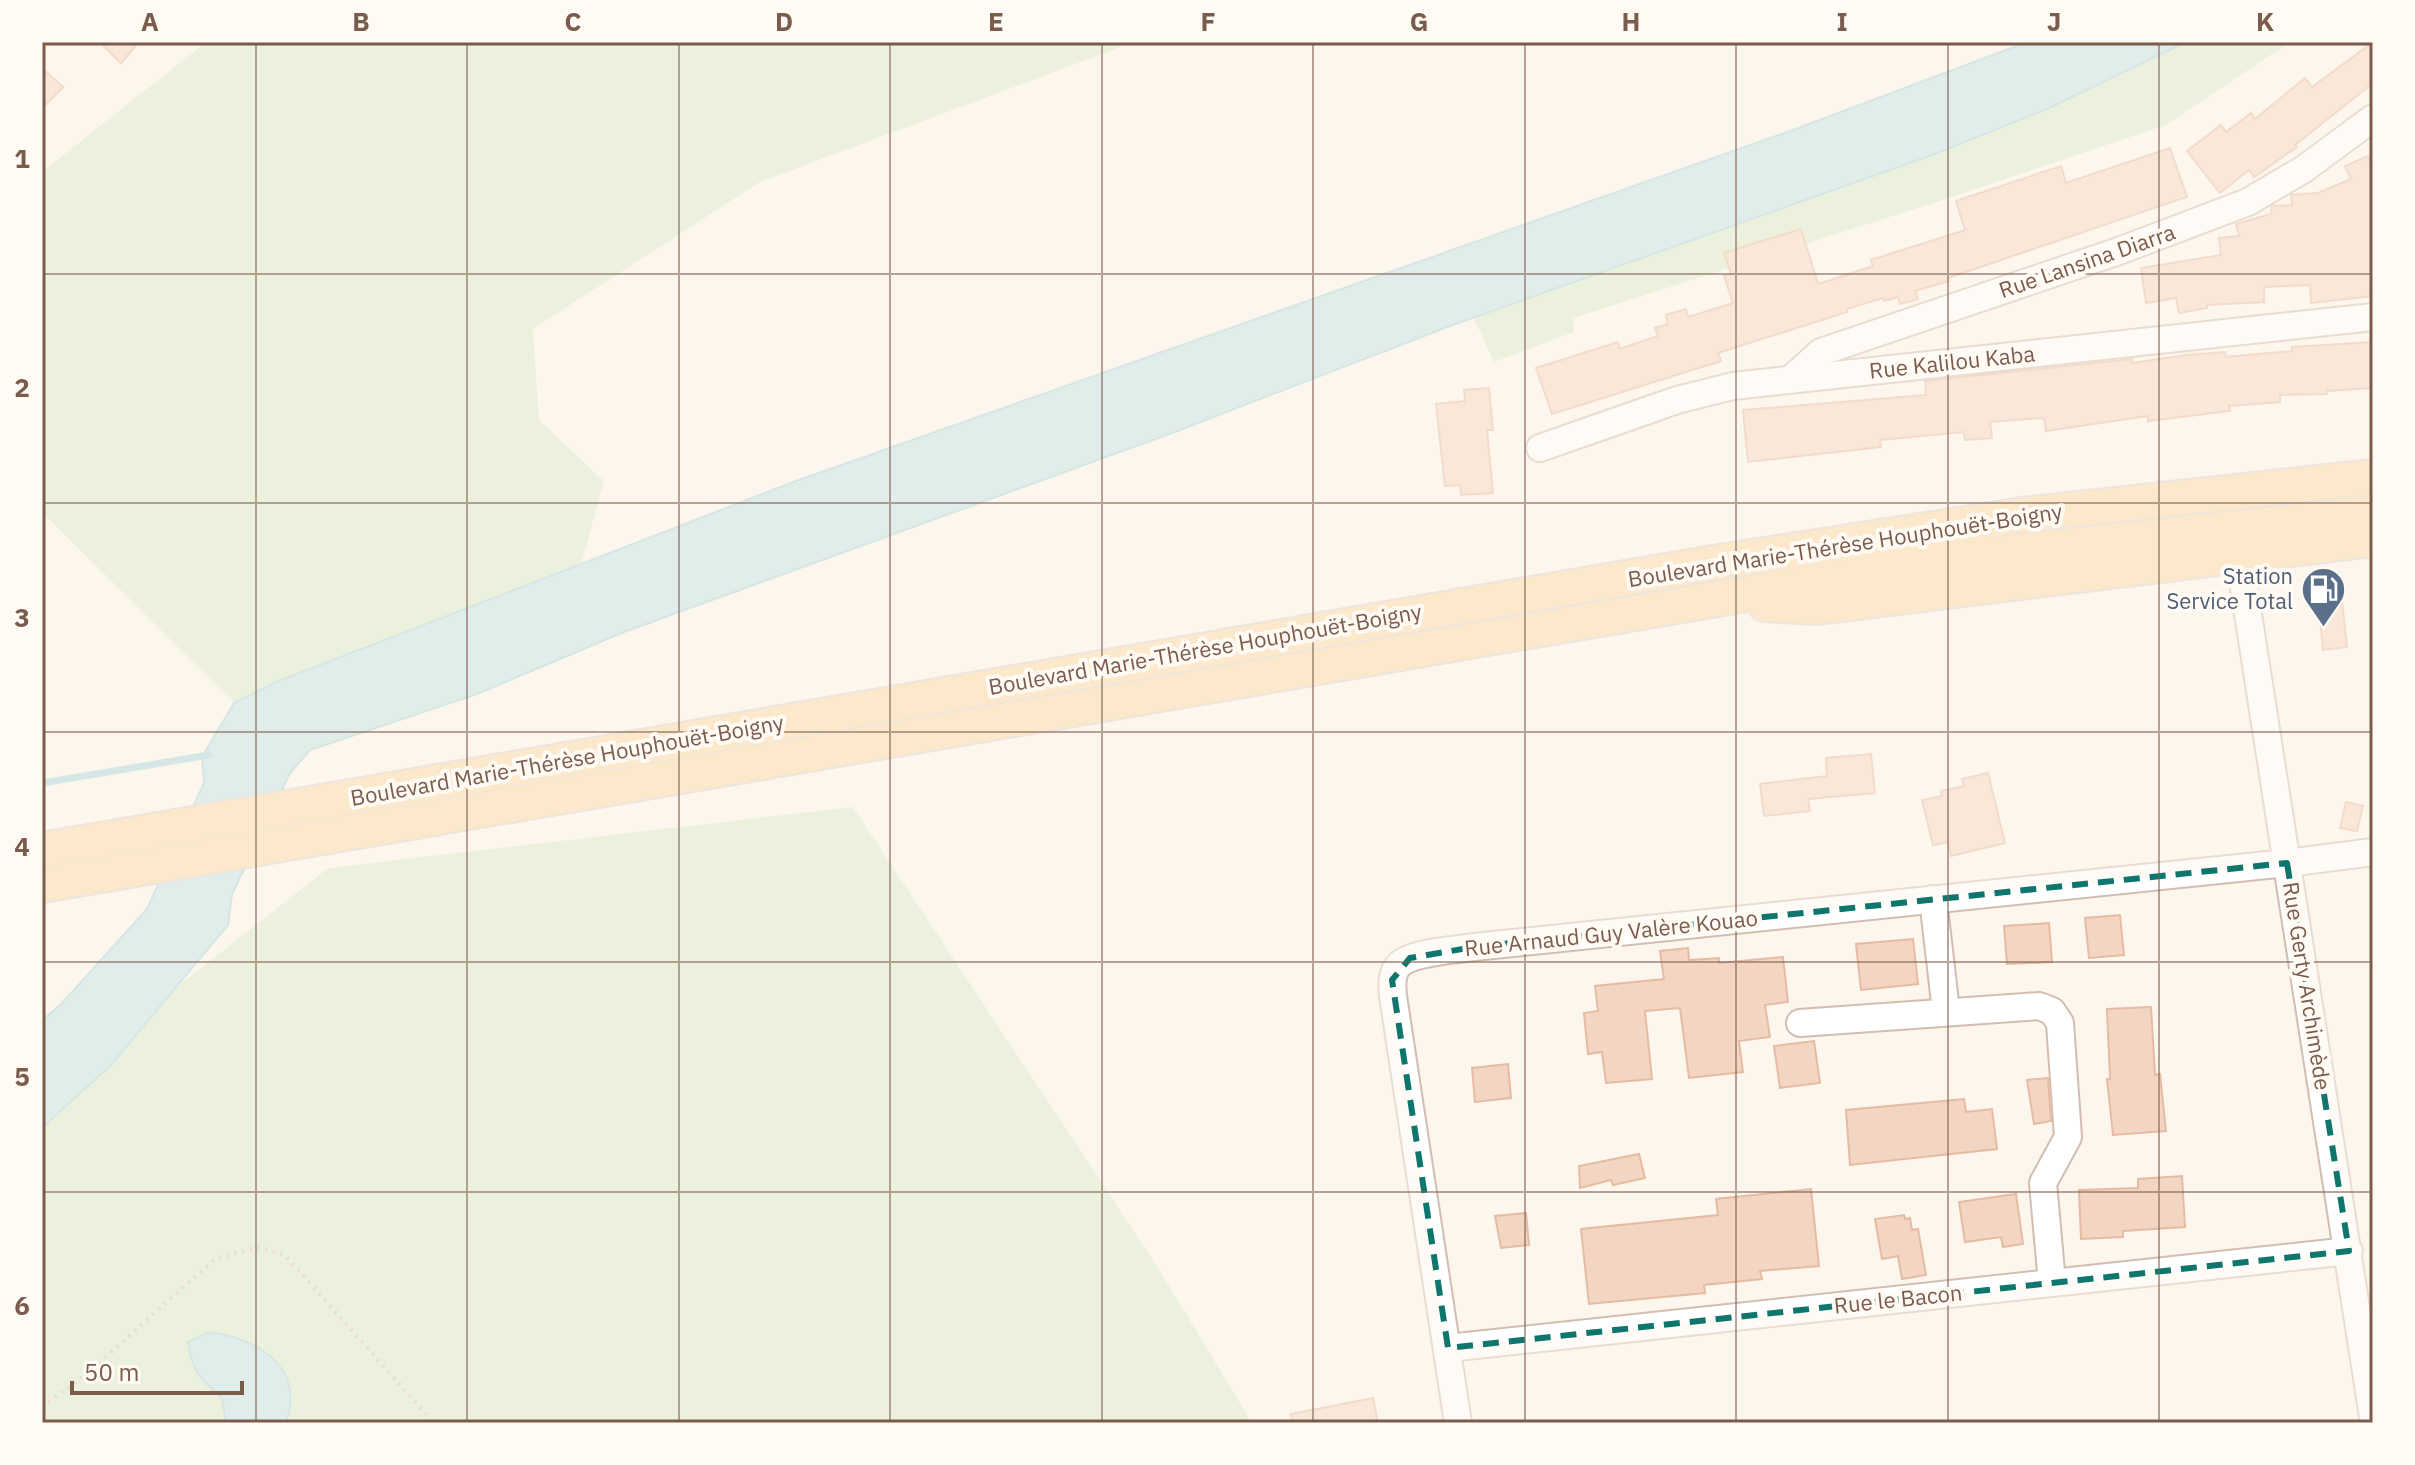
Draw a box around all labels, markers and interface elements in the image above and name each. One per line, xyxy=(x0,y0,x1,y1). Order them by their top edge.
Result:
text: A xyxy=(141,4,159,38)
text: B xyxy=(352,4,370,38)
text: C xyxy=(565,4,582,38)
text: D xyxy=(775,4,793,38)
text: E xyxy=(988,4,1004,38)
text: F xyxy=(1200,4,1216,38)
text: G xyxy=(1410,4,1428,38)
text: H xyxy=(1622,4,1640,38)
text: I xyxy=(1836,4,1848,38)
text: J xyxy=(2047,4,2061,38)
text: K xyxy=(2256,4,2274,38)
text: 1 xyxy=(14,141,30,175)
street label: Rue Lansina Diarra xyxy=(1995,217,2179,304)
street label: Rue Kalilou Kaba xyxy=(1868,338,2037,385)
text: 2 xyxy=(14,370,30,404)
street label: Boulevard Marie-Thérèse Houphouët-Boigny xyxy=(1626,496,2064,593)
place label: Station Service Total xyxy=(2166,561,2293,615)
fuel station icon: Station Service Total xyxy=(2300,565,2348,628)
street label: Boulevard Marie-Thérèse Houphouët-Boigny xyxy=(986,596,1424,701)
text: 3 xyxy=(14,600,30,634)
street label: Boulevard Marie-Thérèse Houphouët-Boigny xyxy=(348,707,786,812)
text: 4 xyxy=(14,829,30,863)
street label: Rue Gerty Archimède xyxy=(2277,880,2338,1092)
street label: Rue Arnaud Guy Valère Kouao xyxy=(1463,903,1759,962)
text: 5 xyxy=(14,1059,30,1093)
street label: Rue le Bacon xyxy=(1832,1277,1964,1320)
text: 6 xyxy=(14,1288,30,1322)
scale bar xyxy=(72,1345,242,1395)
text: 50 m xyxy=(84,1356,139,1388)

